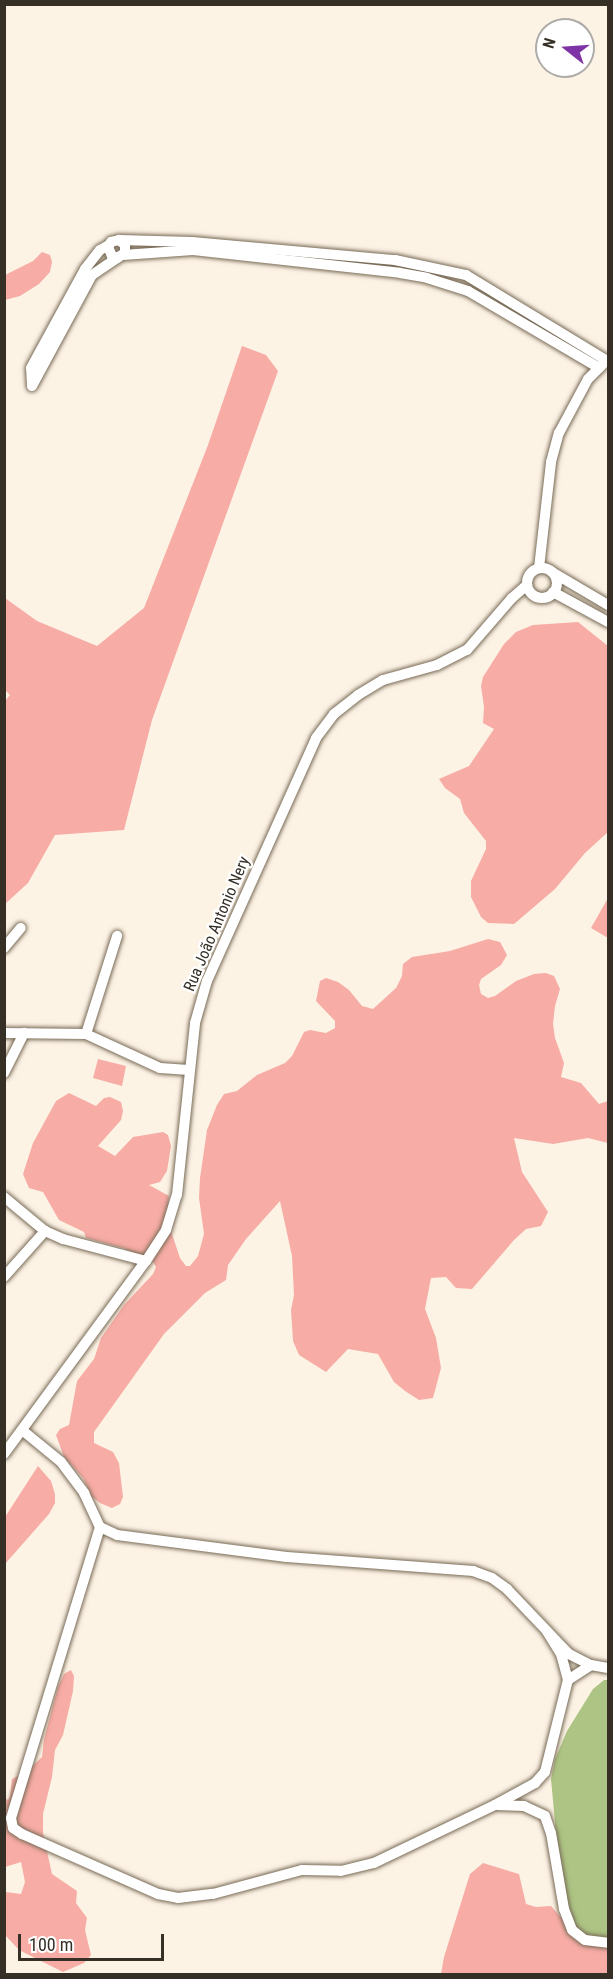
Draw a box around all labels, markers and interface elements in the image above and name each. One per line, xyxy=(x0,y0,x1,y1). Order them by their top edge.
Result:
north arrow xyxy=(535,18,595,78)
text: N xyxy=(539,36,560,51)
street label: Rua João Antonio Nery xyxy=(180,854,254,994)
scale bar xyxy=(21,1922,166,1960)
text: 100 m xyxy=(29,1934,73,1955)

